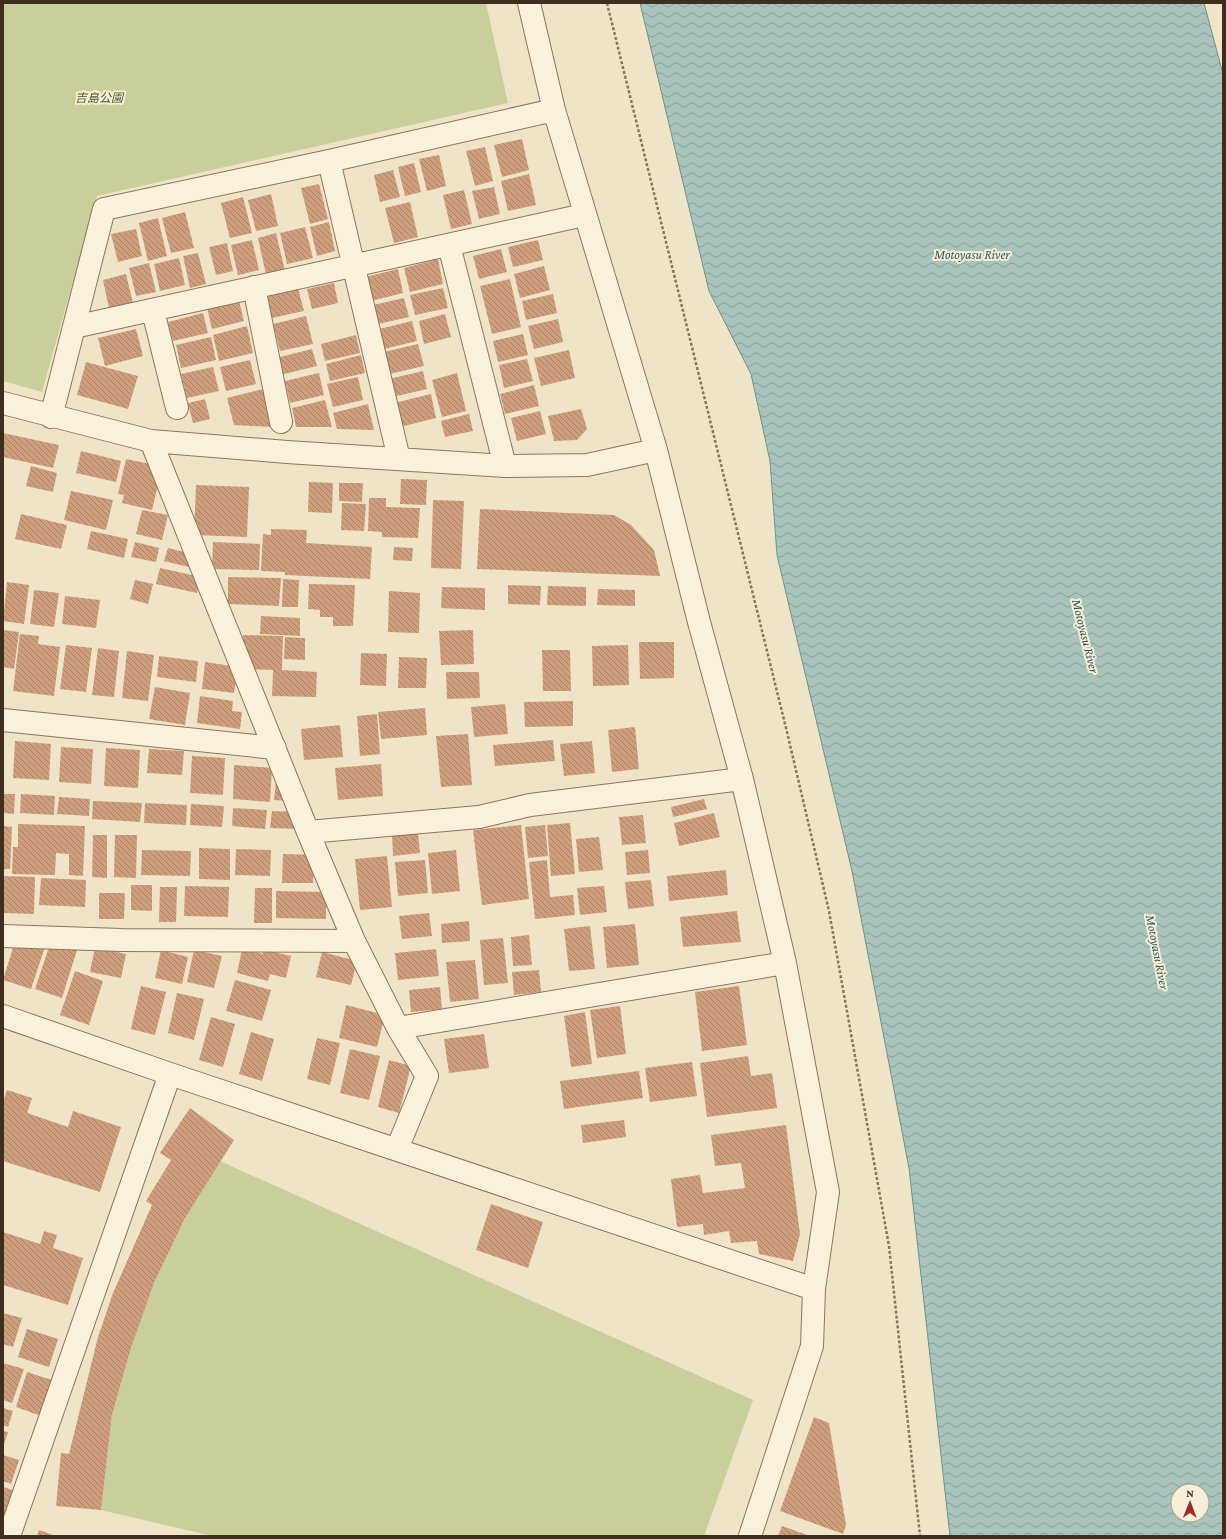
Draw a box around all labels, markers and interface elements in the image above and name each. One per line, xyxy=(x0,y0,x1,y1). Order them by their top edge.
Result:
park label: 吉島公園 xyxy=(75,91,125,105)
water label: Motoyasu River xyxy=(933,247,1010,262)
water label: Motoyasu River xyxy=(1069,597,1102,675)
water label: Motoyasu River xyxy=(1143,913,1172,991)
north arrow xyxy=(1170,1483,1210,1523)
text: N xyxy=(1186,1487,1195,1499)

